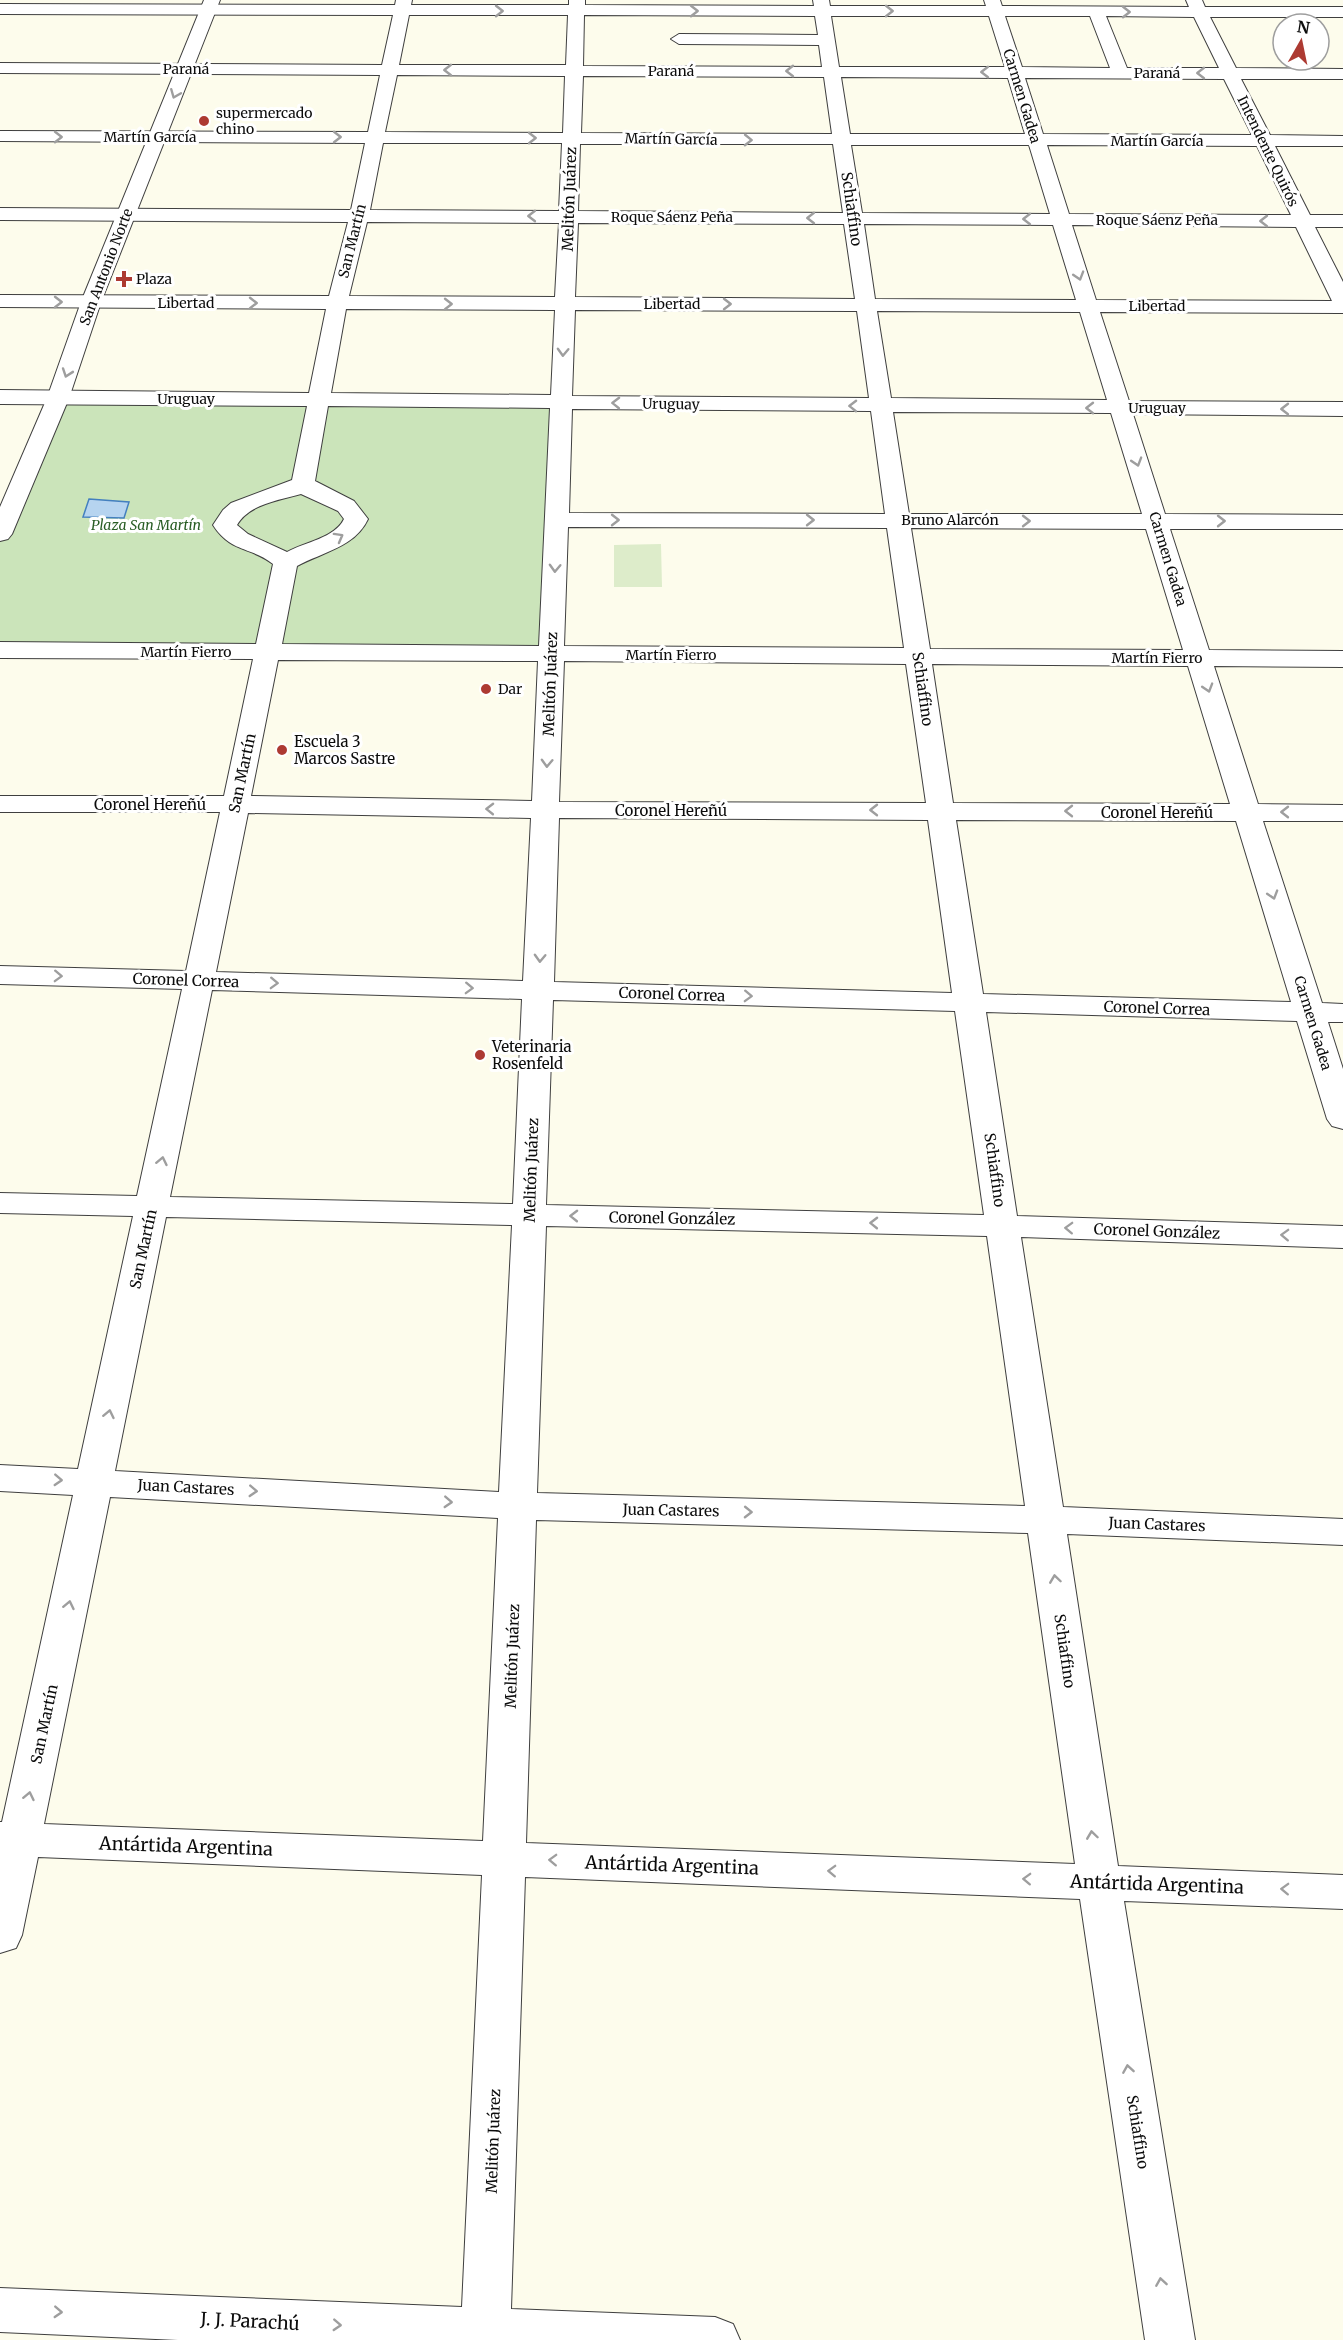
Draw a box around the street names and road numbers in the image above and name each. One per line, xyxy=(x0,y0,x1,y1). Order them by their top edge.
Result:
street label: Carmen Gadea xyxy=(999,47,1045,146)
street label: Paraná xyxy=(163,60,210,78)
street label: Paraná xyxy=(648,62,695,80)
street label: Paraná xyxy=(1134,64,1181,82)
street label: Intendente Quirós xyxy=(1233,93,1303,209)
street label: Martín García xyxy=(103,128,197,146)
street label: Martín García xyxy=(624,129,718,149)
street label: Martín García xyxy=(1110,132,1204,150)
street label: Melitón Juárez xyxy=(558,146,580,252)
street label: Schiaffino xyxy=(837,171,867,247)
street label: San Martín xyxy=(334,202,370,280)
street label: San Antonio Norte xyxy=(75,206,137,328)
street label: Roque Sáenz Peña xyxy=(611,208,734,226)
street label: Roque Sáenz Peña xyxy=(1096,211,1219,229)
street label: Libertad xyxy=(158,294,215,312)
street label: Libertad xyxy=(644,295,701,313)
street label: Libertad xyxy=(1129,297,1186,315)
street label: Uruguay xyxy=(157,390,216,408)
street label: Uruguay xyxy=(642,394,701,414)
street label: Uruguay xyxy=(1128,399,1187,417)
street label: Carmen Gadea xyxy=(1145,510,1191,609)
street label: Bruno Alarcón xyxy=(901,511,999,529)
street label: Melitón Juárez xyxy=(539,631,561,737)
street label: Martín Fierro xyxy=(141,643,231,661)
street label: Martín Fierro xyxy=(626,646,716,664)
street label: Martín Fierro xyxy=(1112,649,1202,667)
street label: Schiaffino xyxy=(908,651,938,727)
street label: San Martín xyxy=(224,731,260,815)
street label: Coronel Hereñú xyxy=(94,795,206,814)
street label: Coronel Hereñú xyxy=(615,801,727,820)
street label: Coronel Hereñú xyxy=(1101,803,1213,822)
street label: Coronel Correa xyxy=(132,969,240,991)
street label: Carmen Gadea xyxy=(1290,974,1336,1073)
street label: Coronel Correa xyxy=(618,983,726,1005)
street label: Coronel Correa xyxy=(1103,997,1211,1019)
street label: Melitón Juárez xyxy=(520,1117,542,1223)
street label: Schiaffino xyxy=(980,1132,1010,1208)
street label: San Martín xyxy=(125,1207,161,1291)
street label: Coronel González xyxy=(609,1207,735,1229)
street label: Coronel González xyxy=(1093,1219,1221,1243)
street label: Juan Castares xyxy=(136,1475,235,1499)
street label: Juan Castares xyxy=(621,1500,720,1520)
street label: Juan Castares xyxy=(1107,1513,1206,1535)
street label: Melitón Juárez xyxy=(501,1603,523,1709)
street label: Schiaffino xyxy=(1050,1613,1080,1689)
street label: San Martín xyxy=(26,1682,62,1766)
street label: Antártida Argentina xyxy=(98,1831,274,1861)
street label: Antártida Argentina xyxy=(584,1850,760,1880)
street label: Antártida Argentina xyxy=(1069,1869,1245,1899)
street label: Melitón Juárez xyxy=(482,2088,504,2194)
street label: Schiaffino xyxy=(1123,2094,1153,2171)
street label: J. J. Parachú xyxy=(199,2307,300,2335)

